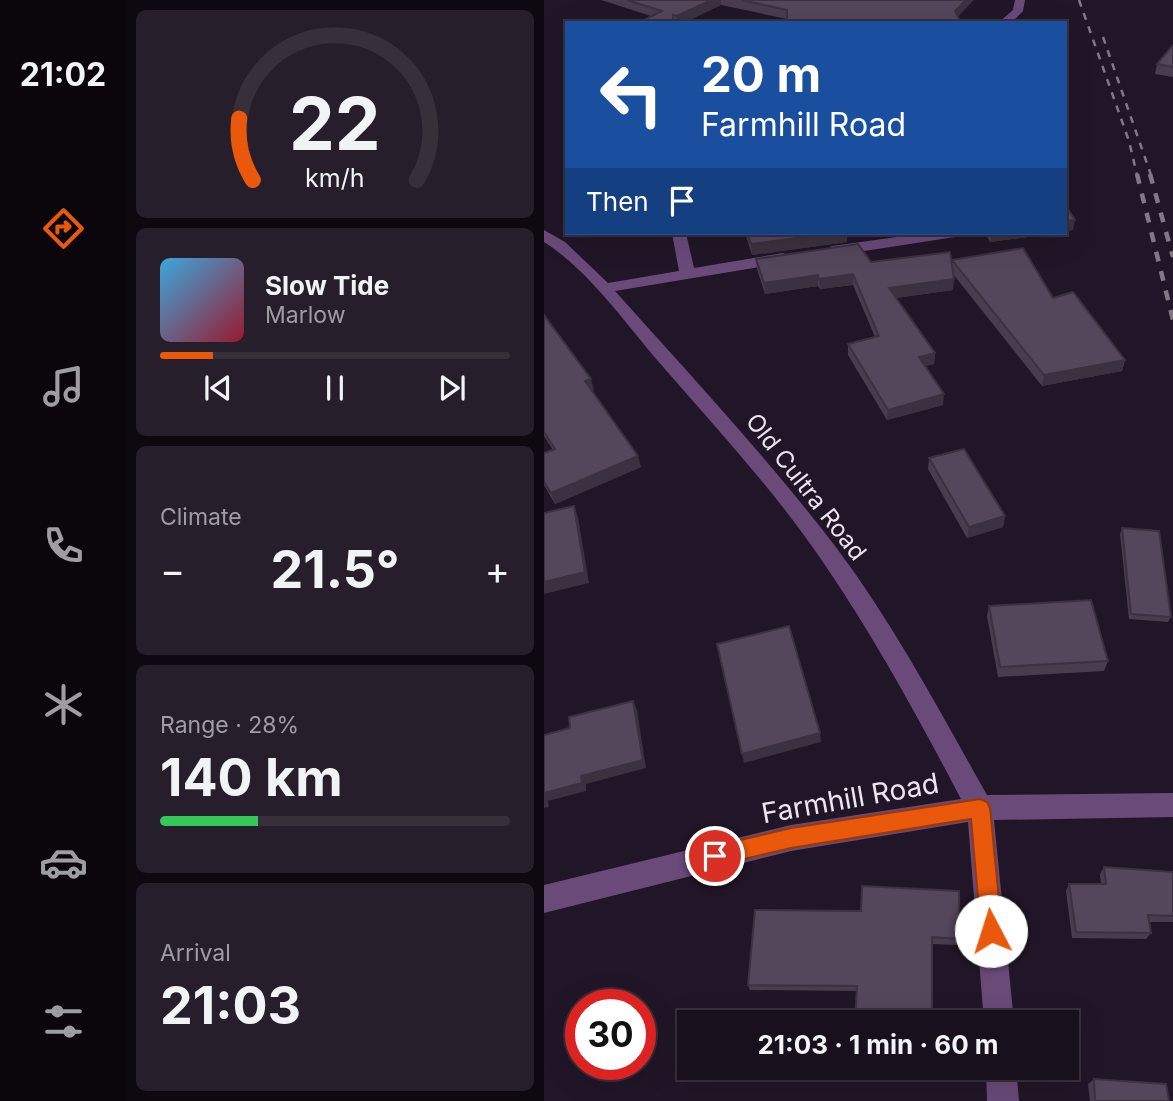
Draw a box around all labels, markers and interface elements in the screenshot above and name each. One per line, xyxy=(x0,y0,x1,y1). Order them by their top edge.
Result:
text: 20 m xyxy=(701,45,821,104)
icon: left xyxy=(586,49,677,140)
text: 21:02 xyxy=(20,55,106,94)
text: 22 xyxy=(289,79,381,168)
text: Farmhill Road xyxy=(701,105,906,144)
text: km/h xyxy=(305,163,365,193)
icon: arrive xyxy=(663,182,701,220)
text: Then xyxy=(586,186,649,217)
icon: directions xyxy=(39,204,88,253)
text: Slow Tide xyxy=(265,270,389,301)
text: Marlow xyxy=(265,301,345,329)
icon: music xyxy=(39,362,88,411)
icon: previous xyxy=(199,369,237,407)
icon: pause xyxy=(316,369,354,407)
icon: next xyxy=(433,369,471,407)
street label: Old Cultra Road xyxy=(740,407,873,566)
text: Climate xyxy=(160,503,242,531)
icon: phone xyxy=(39,521,88,570)
text: 21.5° xyxy=(270,538,400,601)
text: − xyxy=(160,547,185,593)
text: + xyxy=(485,547,510,593)
icon: climate xyxy=(39,680,88,729)
text: Range · 28% xyxy=(160,711,299,739)
text: 140 km xyxy=(160,746,343,809)
street label: Farmhill Road xyxy=(759,766,941,830)
pin xyxy=(685,826,745,886)
icon: arrive xyxy=(696,837,734,875)
icon: car xyxy=(39,838,88,887)
position arrow xyxy=(954,894,1028,968)
text: Arrival xyxy=(160,939,231,967)
text: 21:03 xyxy=(160,974,301,1037)
speed limit sign: 30 xyxy=(565,989,656,1080)
icon: filters xyxy=(39,997,88,1046)
text: 21:03 · 1 min · 60 m xyxy=(757,1029,999,1060)

